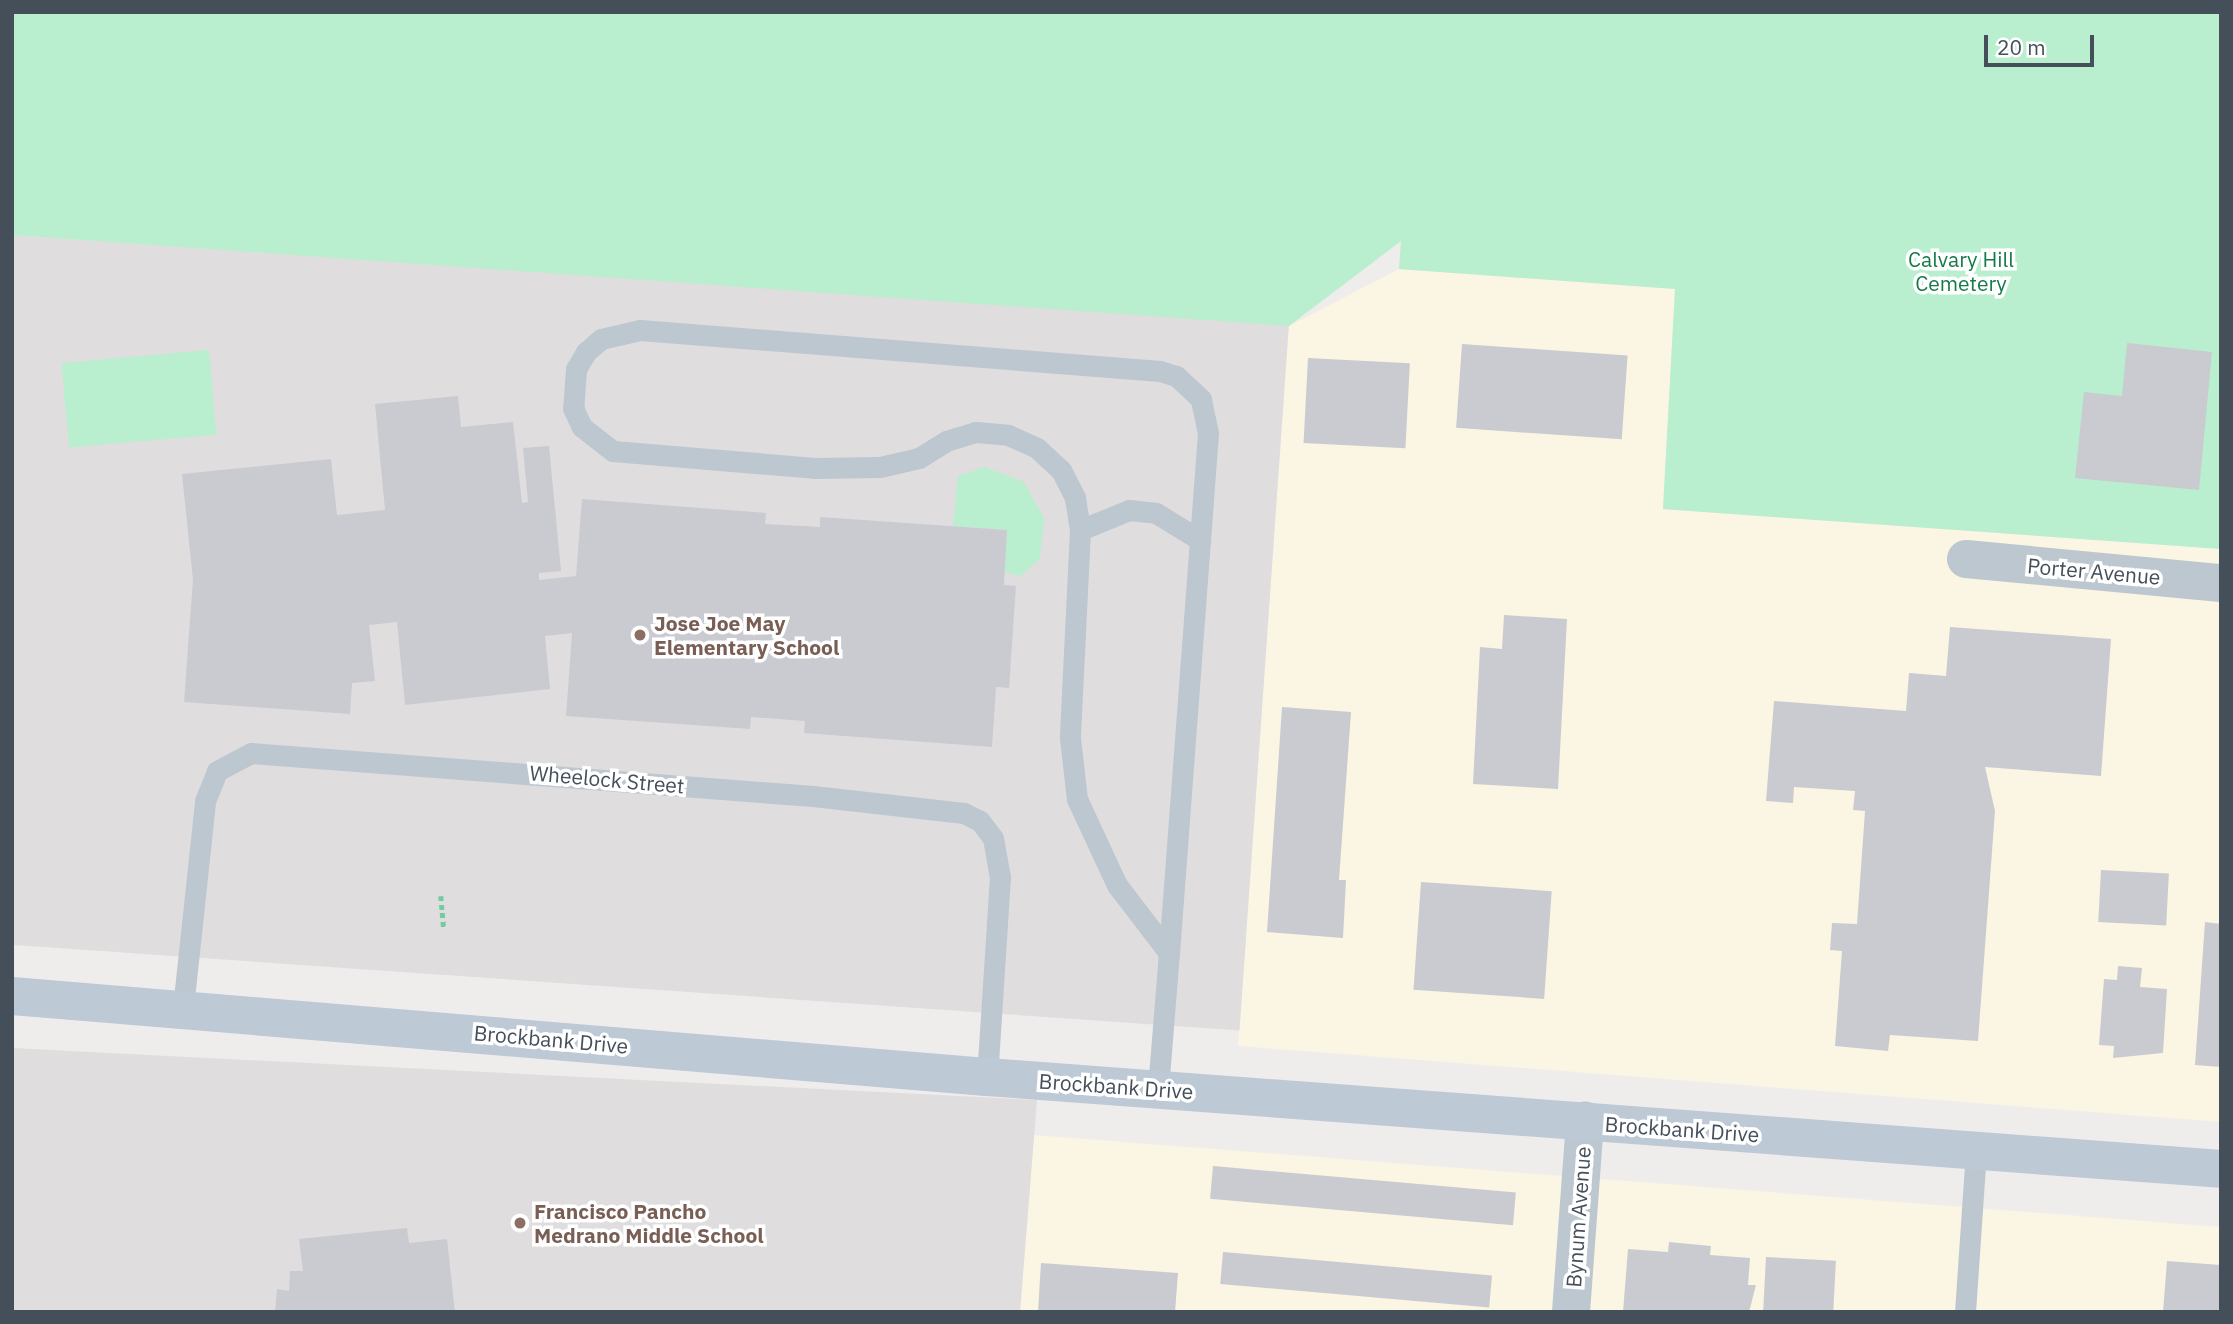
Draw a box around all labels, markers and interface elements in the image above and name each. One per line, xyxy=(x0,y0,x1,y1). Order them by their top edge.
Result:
scale bar xyxy=(1988,21,2098,65)
text: 20 m xyxy=(1997,33,2046,61)
park label: Calvary Hill Cemetery xyxy=(1908,246,2014,296)
street label: Porter Avenue xyxy=(2026,553,2162,589)
place label: Jose Joe May Elementary School xyxy=(654,610,839,660)
marker: Jose Joe May Elementary School xyxy=(632,627,648,643)
street label: Wheelock Street xyxy=(529,760,685,798)
street label: Brockbank Drive xyxy=(473,1020,629,1058)
street label: Brockbank Drive xyxy=(1038,1068,1194,1104)
street label: Brockbank Drive xyxy=(1604,1111,1760,1147)
street label: Bynum Avenue xyxy=(1561,1146,1595,1288)
place label: Francisco Pancho Medrano Middle School xyxy=(534,1198,764,1248)
marker: Francisco Pancho Medrano Middle School xyxy=(512,1215,528,1231)

